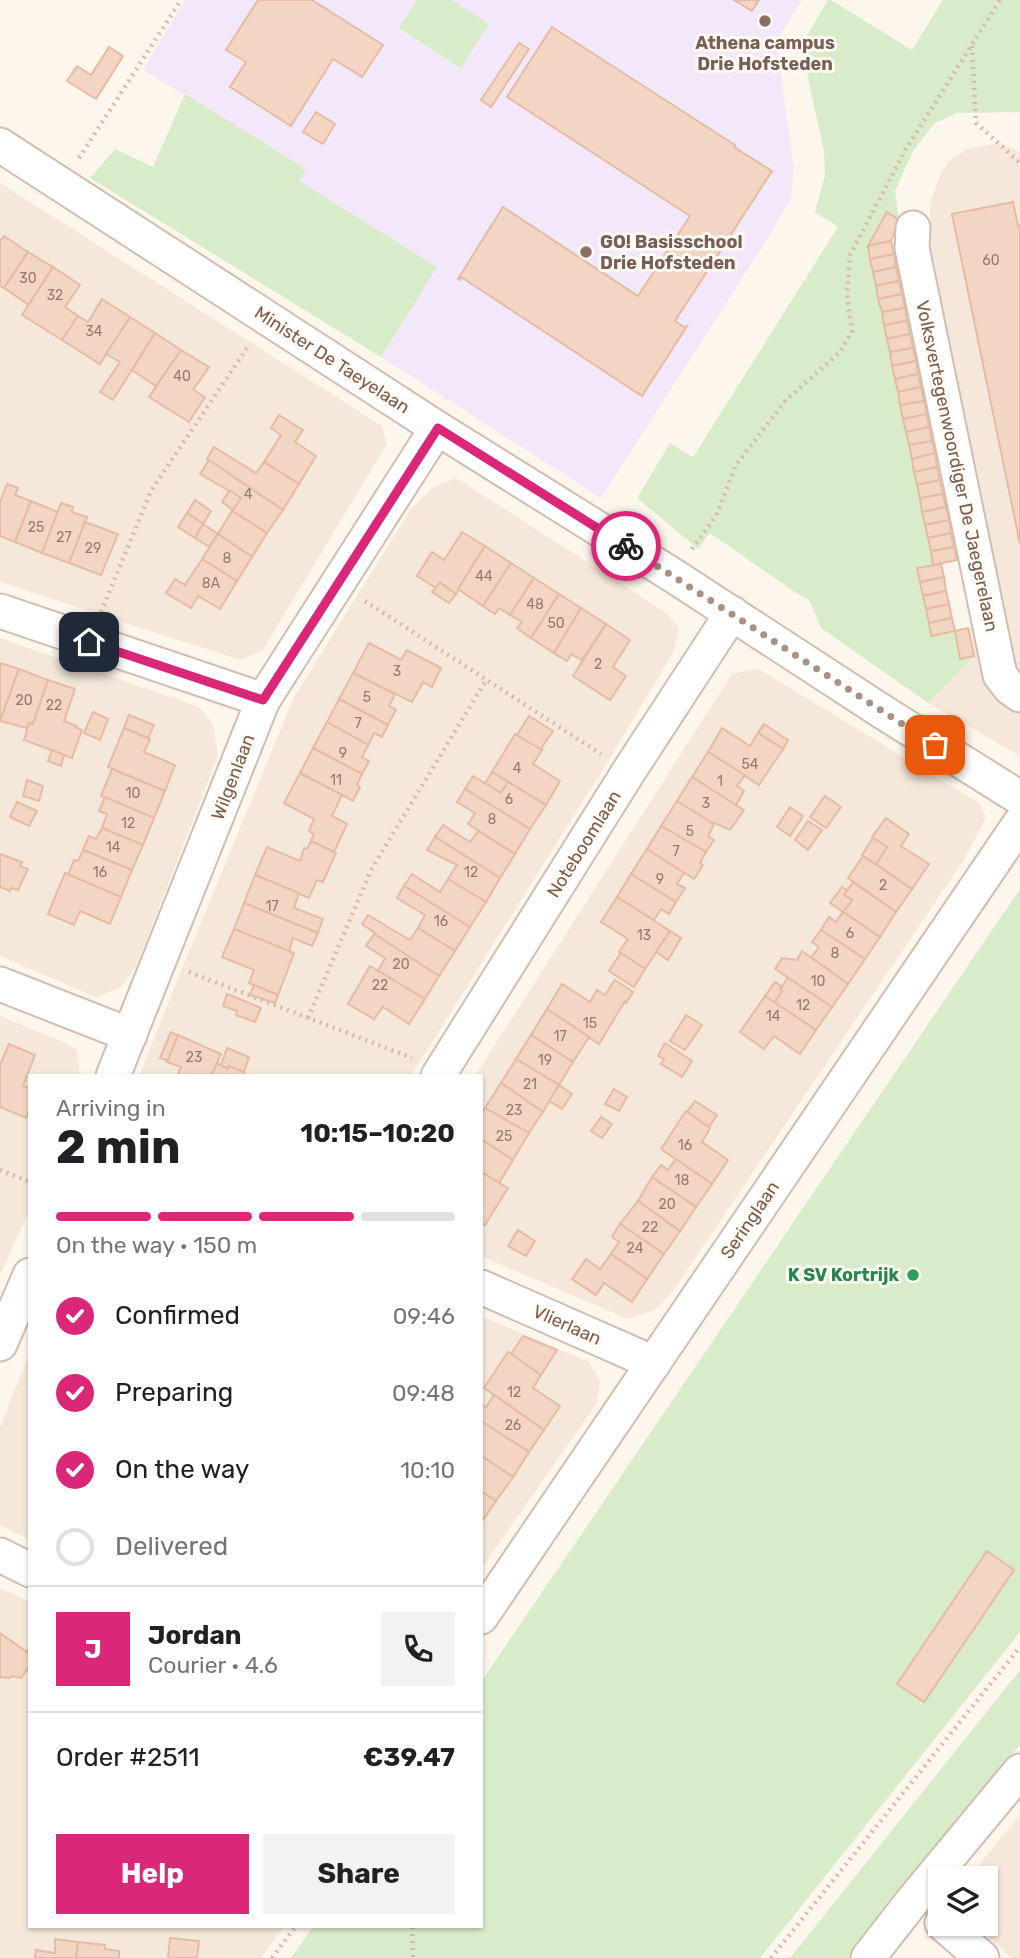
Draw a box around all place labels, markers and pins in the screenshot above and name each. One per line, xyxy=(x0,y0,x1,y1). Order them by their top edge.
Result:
marker: Athena campus Drie Hofsteden xyxy=(757,13,773,29)
place label: Athena campus Drie Hofsteden xyxy=(695,32,835,75)
place label: GO! Basisschool Drie Hofsteden xyxy=(600,231,743,274)
marker: GO! Basisschool Drie Hofsteden xyxy=(578,244,594,260)
pin xyxy=(59,612,119,672)
pin xyxy=(905,715,965,775)
place label: K SV Kortrijk xyxy=(788,1264,899,1286)
marker: K SV Kortrijk xyxy=(905,1267,921,1283)

